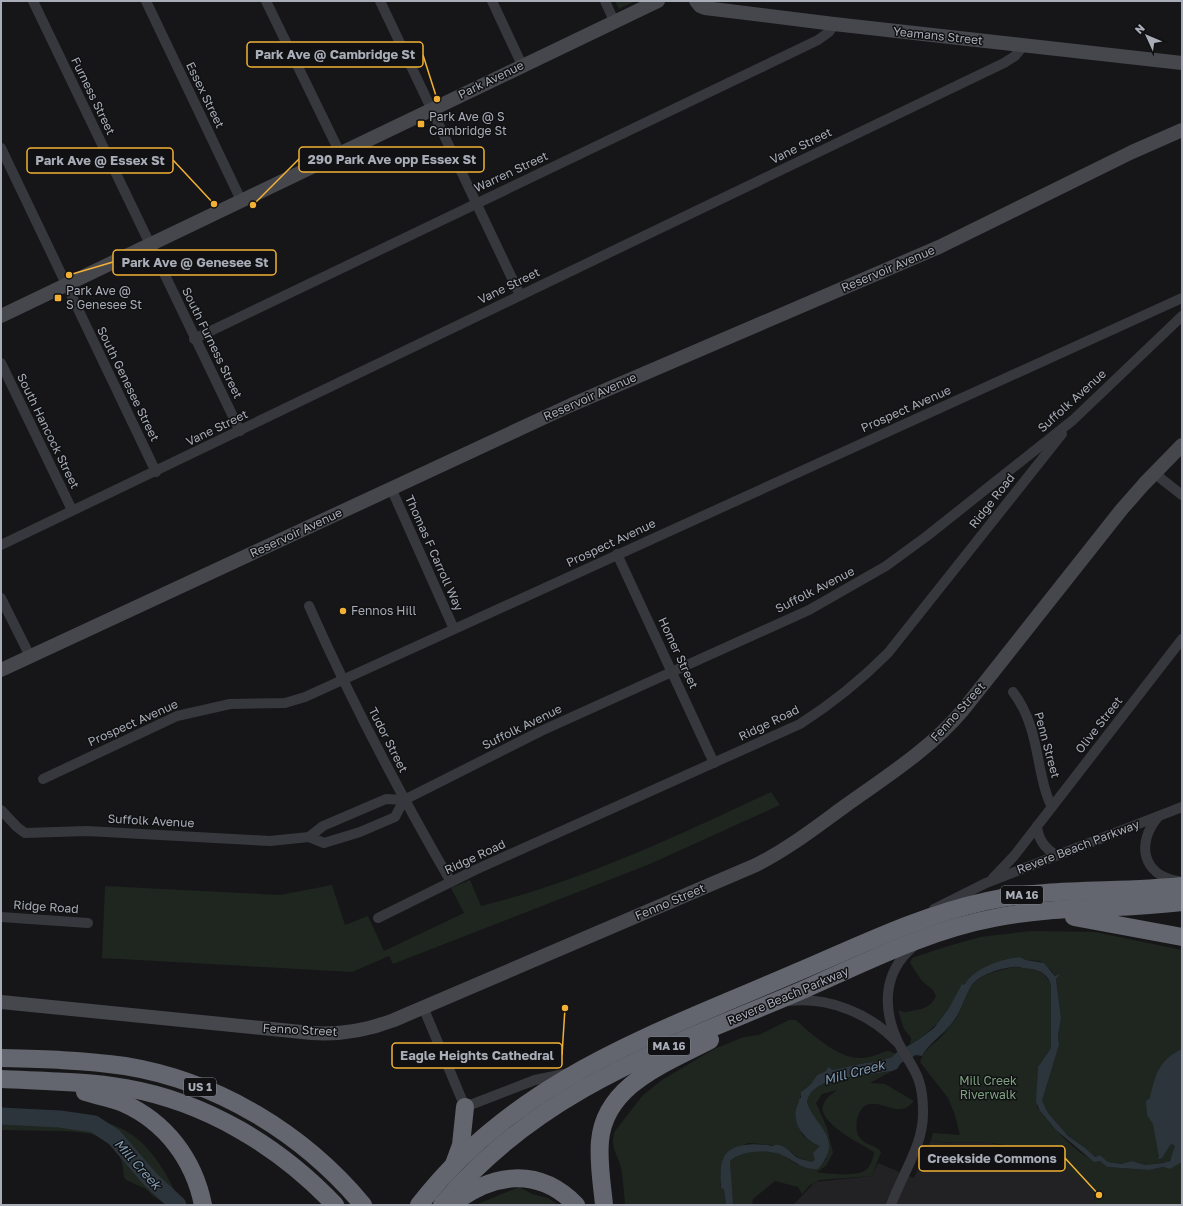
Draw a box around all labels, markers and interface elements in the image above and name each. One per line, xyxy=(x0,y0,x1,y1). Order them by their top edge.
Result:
north arrow xyxy=(1127,16,1167,56)
text: N xyxy=(1132,21,1147,36)
street label: Yeamans Street xyxy=(892,23,984,48)
callout: Park Ave @ Cambridge St xyxy=(247,42,423,67)
text: Park Ave @ Cambridge St xyxy=(255,46,415,62)
street label: Furness Street xyxy=(68,54,119,137)
street label: Park Avenue xyxy=(455,57,526,102)
street label: Essex Street xyxy=(183,59,228,131)
place label: Park Ave @ S Cambridge St xyxy=(429,109,507,138)
marker: Park Ave @ S Cambridge St xyxy=(416,119,426,129)
street label: Vane Street xyxy=(767,124,834,167)
callout: 290 Park Ave opp Essex St xyxy=(299,147,484,172)
callout: Park Ave @ Essex St xyxy=(27,148,173,173)
street label: Warren Street xyxy=(471,148,550,195)
text: 290 Park Ave opp Essex St xyxy=(308,151,476,167)
text: Park Ave @ Essex St xyxy=(35,152,165,168)
street label: Reservoir Avenue xyxy=(839,242,937,295)
callout: Park Ave @ Genesee St xyxy=(113,250,276,275)
text: Park Ave @ Genesee St xyxy=(121,254,269,270)
street label: Vane Street xyxy=(475,264,542,307)
place label: Park Ave @ S Genesee St xyxy=(66,283,142,312)
street label: South Furness Street xyxy=(179,285,246,401)
marker: Park Ave @ S Genesee St xyxy=(53,293,63,303)
street label: South Genesee Street xyxy=(94,324,163,444)
street label: Suffolk Avenue xyxy=(1034,366,1109,435)
street label: Reservoir Avenue xyxy=(541,369,639,424)
street label: South Hancock Street xyxy=(14,371,83,491)
street label: Prospect Avenue xyxy=(858,382,953,435)
street label: Vane Street xyxy=(183,406,250,449)
street label: Ridge Road xyxy=(966,470,1018,531)
street label: Thomas F Carroll Way xyxy=(402,493,467,613)
street label: Reservoir Avenue xyxy=(247,505,344,561)
street label: Prospect Avenue xyxy=(564,515,658,570)
street label: Suffolk Avenue xyxy=(773,563,857,616)
place label: Fennos Hill xyxy=(351,603,416,618)
marker: Fennos Hill xyxy=(338,606,348,616)
street label: Homer Street xyxy=(655,615,702,691)
street label: Fenno Street xyxy=(927,679,988,744)
street label: Olive Street xyxy=(1072,693,1126,756)
street label: Prospect Avenue xyxy=(85,696,180,749)
street label: Suffolk Avenue xyxy=(479,701,564,752)
street label: Ridge Road xyxy=(736,701,802,744)
street label: Tudor Street xyxy=(366,705,411,775)
street label: Penn Street xyxy=(1031,710,1064,780)
street label: Suffolk Avenue xyxy=(107,811,195,830)
street label: Revere Beach Parkway xyxy=(1014,816,1142,877)
street label: Ridge Road xyxy=(442,836,508,877)
street label: Fenno Street xyxy=(633,880,707,923)
road number: MA 16 xyxy=(1001,886,1043,904)
street label: Ridge Road xyxy=(13,897,79,916)
street label: Revere Beach Parkway xyxy=(725,963,851,1028)
street label: Fenno Street xyxy=(262,1020,338,1039)
road number: MA 16 xyxy=(648,1037,690,1055)
callout: Eagle Heights Cathedral xyxy=(392,1043,562,1068)
text: Eagle Heights Cathedral xyxy=(400,1047,555,1063)
water label: Mill Creek xyxy=(822,1056,888,1088)
park label: Mill Creek Riverwalk xyxy=(959,1073,1017,1102)
road number: US 1 xyxy=(184,1078,216,1096)
water label: Mill Creek xyxy=(111,1135,166,1194)
callout: Creekside Commons xyxy=(919,1146,1065,1171)
text: Creekside Commons xyxy=(927,1150,1057,1166)

